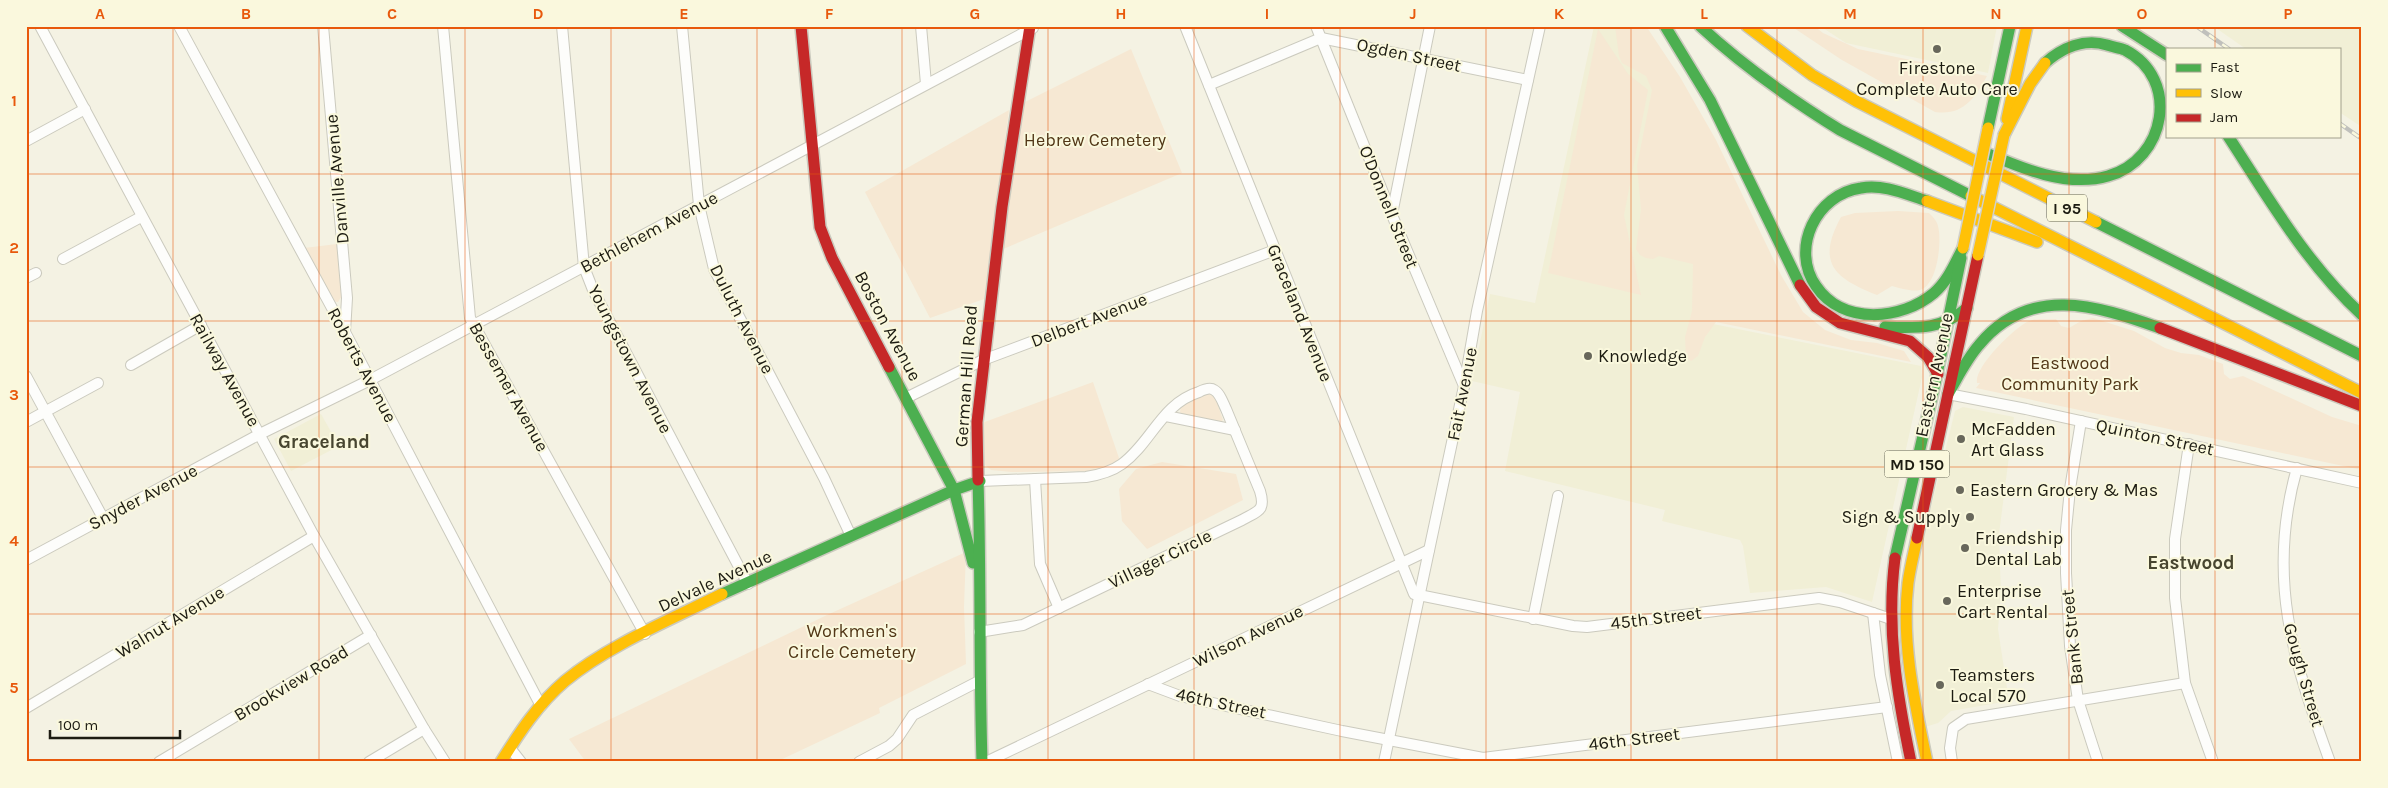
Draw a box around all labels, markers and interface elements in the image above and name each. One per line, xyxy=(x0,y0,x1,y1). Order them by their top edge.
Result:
text: A xyxy=(95,4,105,23)
text: B xyxy=(241,4,251,23)
text: C xyxy=(387,4,397,23)
text: D xyxy=(533,4,544,23)
text: E xyxy=(679,4,689,23)
text: F xyxy=(825,4,834,23)
text: G xyxy=(970,4,980,23)
text: H xyxy=(1115,4,1127,23)
text: I xyxy=(1265,4,1269,23)
text: J xyxy=(1409,4,1417,23)
text: K xyxy=(1554,4,1565,23)
text: L xyxy=(1700,4,1708,23)
text: M xyxy=(1843,4,1857,23)
text: N xyxy=(1990,4,2002,23)
text: O xyxy=(2137,4,2148,23)
text: P xyxy=(2283,4,2293,23)
street label: Ogden Street xyxy=(1355,33,1463,77)
marker: Firestone Complete Auto Care xyxy=(1931,43,1943,55)
legend xyxy=(2166,48,2340,138)
place label: Firestone Complete Auto Care xyxy=(1856,57,2018,100)
text: Fast xyxy=(2210,58,2240,76)
text: Slow xyxy=(2210,84,2242,102)
text: 1 xyxy=(11,91,17,110)
text: Jam xyxy=(2210,108,2238,126)
street label: Danville Avenue xyxy=(320,113,354,245)
park label: Hebrew Cemetery xyxy=(1024,129,1167,151)
street label: O'Donnell Street xyxy=(1354,142,1424,272)
street label: Bethlehem Avenue xyxy=(576,186,722,278)
road number: I 95 xyxy=(2047,194,2087,222)
text: 2 xyxy=(9,238,19,257)
street label: Graceland Avenue xyxy=(1262,241,1338,385)
street label: Duluth Avenue xyxy=(705,261,779,377)
street label: Boston Avenue xyxy=(850,267,926,385)
street label: Youngstown Avenue xyxy=(583,281,677,437)
street label: Delbert Avenue xyxy=(1028,288,1150,352)
street label: Roberts Avenue xyxy=(322,304,402,426)
street label: German Hill Road xyxy=(950,304,982,448)
street label: Railway Avenue xyxy=(185,309,265,431)
street label: Eastern Avenue xyxy=(1910,311,1958,439)
street label: Bessemer Avenue xyxy=(464,318,554,456)
street label: Fait Avenue xyxy=(1442,345,1482,443)
place label: Knowledge xyxy=(1598,345,1687,367)
marker: Knowledge xyxy=(1582,350,1594,362)
park label: Eastwood Community Park xyxy=(2001,352,2139,395)
text: 3 xyxy=(9,385,19,404)
street label: Quinton Street xyxy=(2094,414,2216,460)
place label: McFadden Art Glass xyxy=(1971,418,2056,461)
district label: Graceland xyxy=(278,431,370,453)
marker: McFadden Art Glass xyxy=(1955,433,1967,445)
road number: MD 150 xyxy=(1884,450,1950,478)
street label: Snyder Avenue xyxy=(85,459,201,535)
place label: Eastern Grocery & Mas xyxy=(1970,479,2158,501)
marker: Eastern Grocery & Mas xyxy=(1954,484,1966,496)
place label: Sign & Supply xyxy=(1841,506,1961,528)
marker: Sign & Supply xyxy=(1964,511,1976,523)
street label: Villager Circle xyxy=(1105,525,1215,593)
place label: Friendship Dental Lab xyxy=(1975,527,2063,570)
text: 4 xyxy=(9,531,19,550)
marker: Friendship Dental Lab xyxy=(1959,542,1971,554)
street label: Delvale Avenue xyxy=(655,545,775,617)
district label: Eastwood xyxy=(2147,552,2235,574)
place label: Enterprise Cart Rental xyxy=(1957,580,2048,623)
street label: Walnut Avenue xyxy=(112,581,228,663)
street label: Bank Street xyxy=(2056,588,2088,686)
marker: Enterprise Cart Rental xyxy=(1941,595,1953,607)
street label: Wilson Avenue xyxy=(1189,600,1307,672)
street label: 45th Street xyxy=(1609,601,1703,634)
park label: Workmen's Circle Cemetery xyxy=(788,620,917,663)
street label: Gough Street xyxy=(2279,621,2329,730)
street label: Brookview Road xyxy=(230,640,352,726)
place label: Teamsters Local 570 xyxy=(1950,664,2035,707)
text: 5 xyxy=(9,678,19,697)
marker: Teamsters Local 570 xyxy=(1934,679,1946,691)
street label: 46th Street xyxy=(1174,683,1268,723)
scale bar xyxy=(50,708,180,740)
text: 100 m xyxy=(58,716,98,734)
street label: 46th Street xyxy=(1587,722,1681,756)

